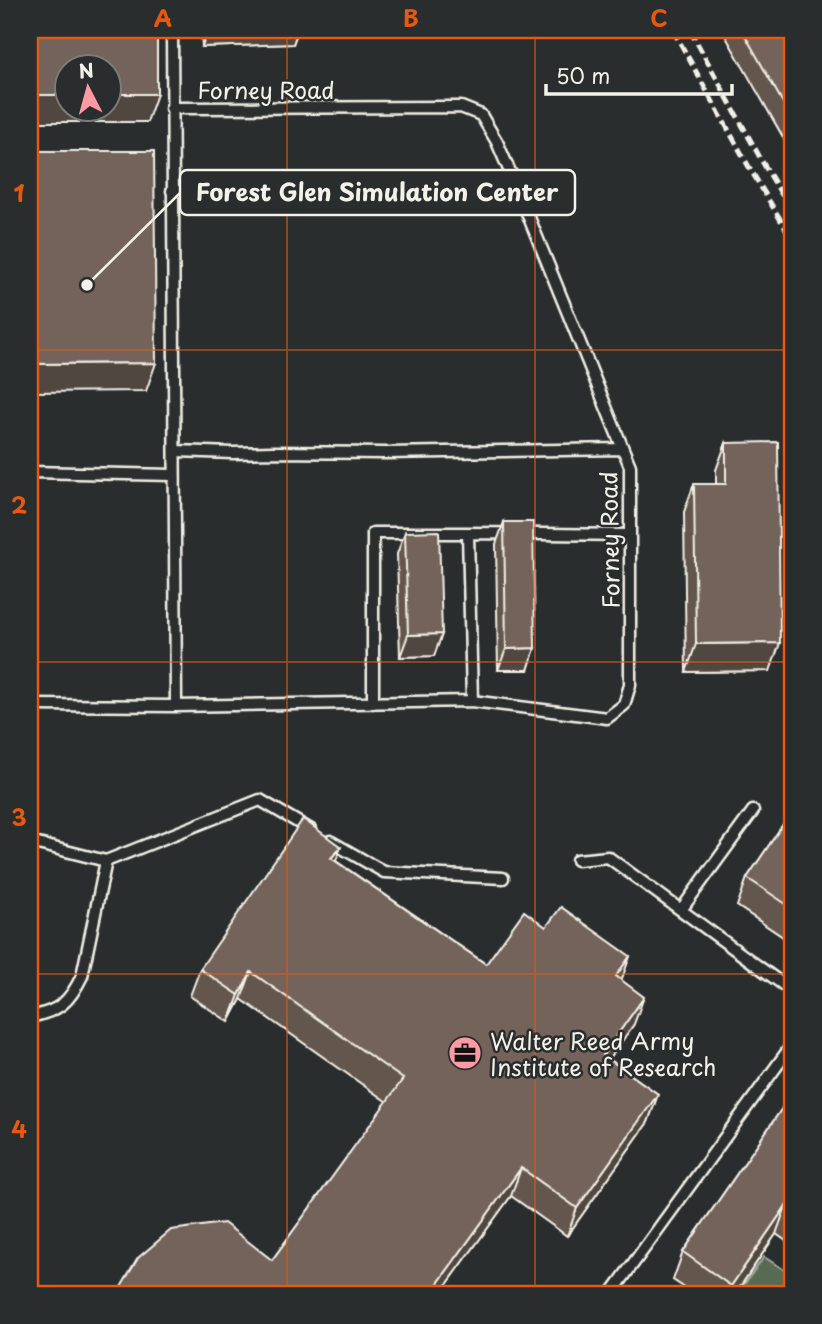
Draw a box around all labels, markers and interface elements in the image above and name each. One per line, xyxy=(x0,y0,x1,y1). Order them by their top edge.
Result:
text: A xyxy=(154,0,172,35)
text: B xyxy=(403,0,419,35)
text: C xyxy=(650,0,668,35)
north arrow xyxy=(52,52,122,122)
scale bar xyxy=(546,52,731,96)
text: N xyxy=(77,55,95,85)
text: 50 m xyxy=(556,59,610,91)
street label: Forney Road xyxy=(197,72,335,107)
callout: Forest Glen Simulation Center xyxy=(180,170,575,215)
text: Forest Glen Simulation Center xyxy=(196,173,559,209)
text: 1 xyxy=(14,175,25,210)
street label: Forney Road xyxy=(590,471,628,609)
text: 2 xyxy=(11,487,27,522)
text: 3 xyxy=(11,799,27,834)
place label: Walter Reed Army Institute of Research xyxy=(490,1023,716,1084)
office icon: Walter Reed Army Institute of Research xyxy=(446,1034,484,1072)
text: 4 xyxy=(11,1111,27,1146)

